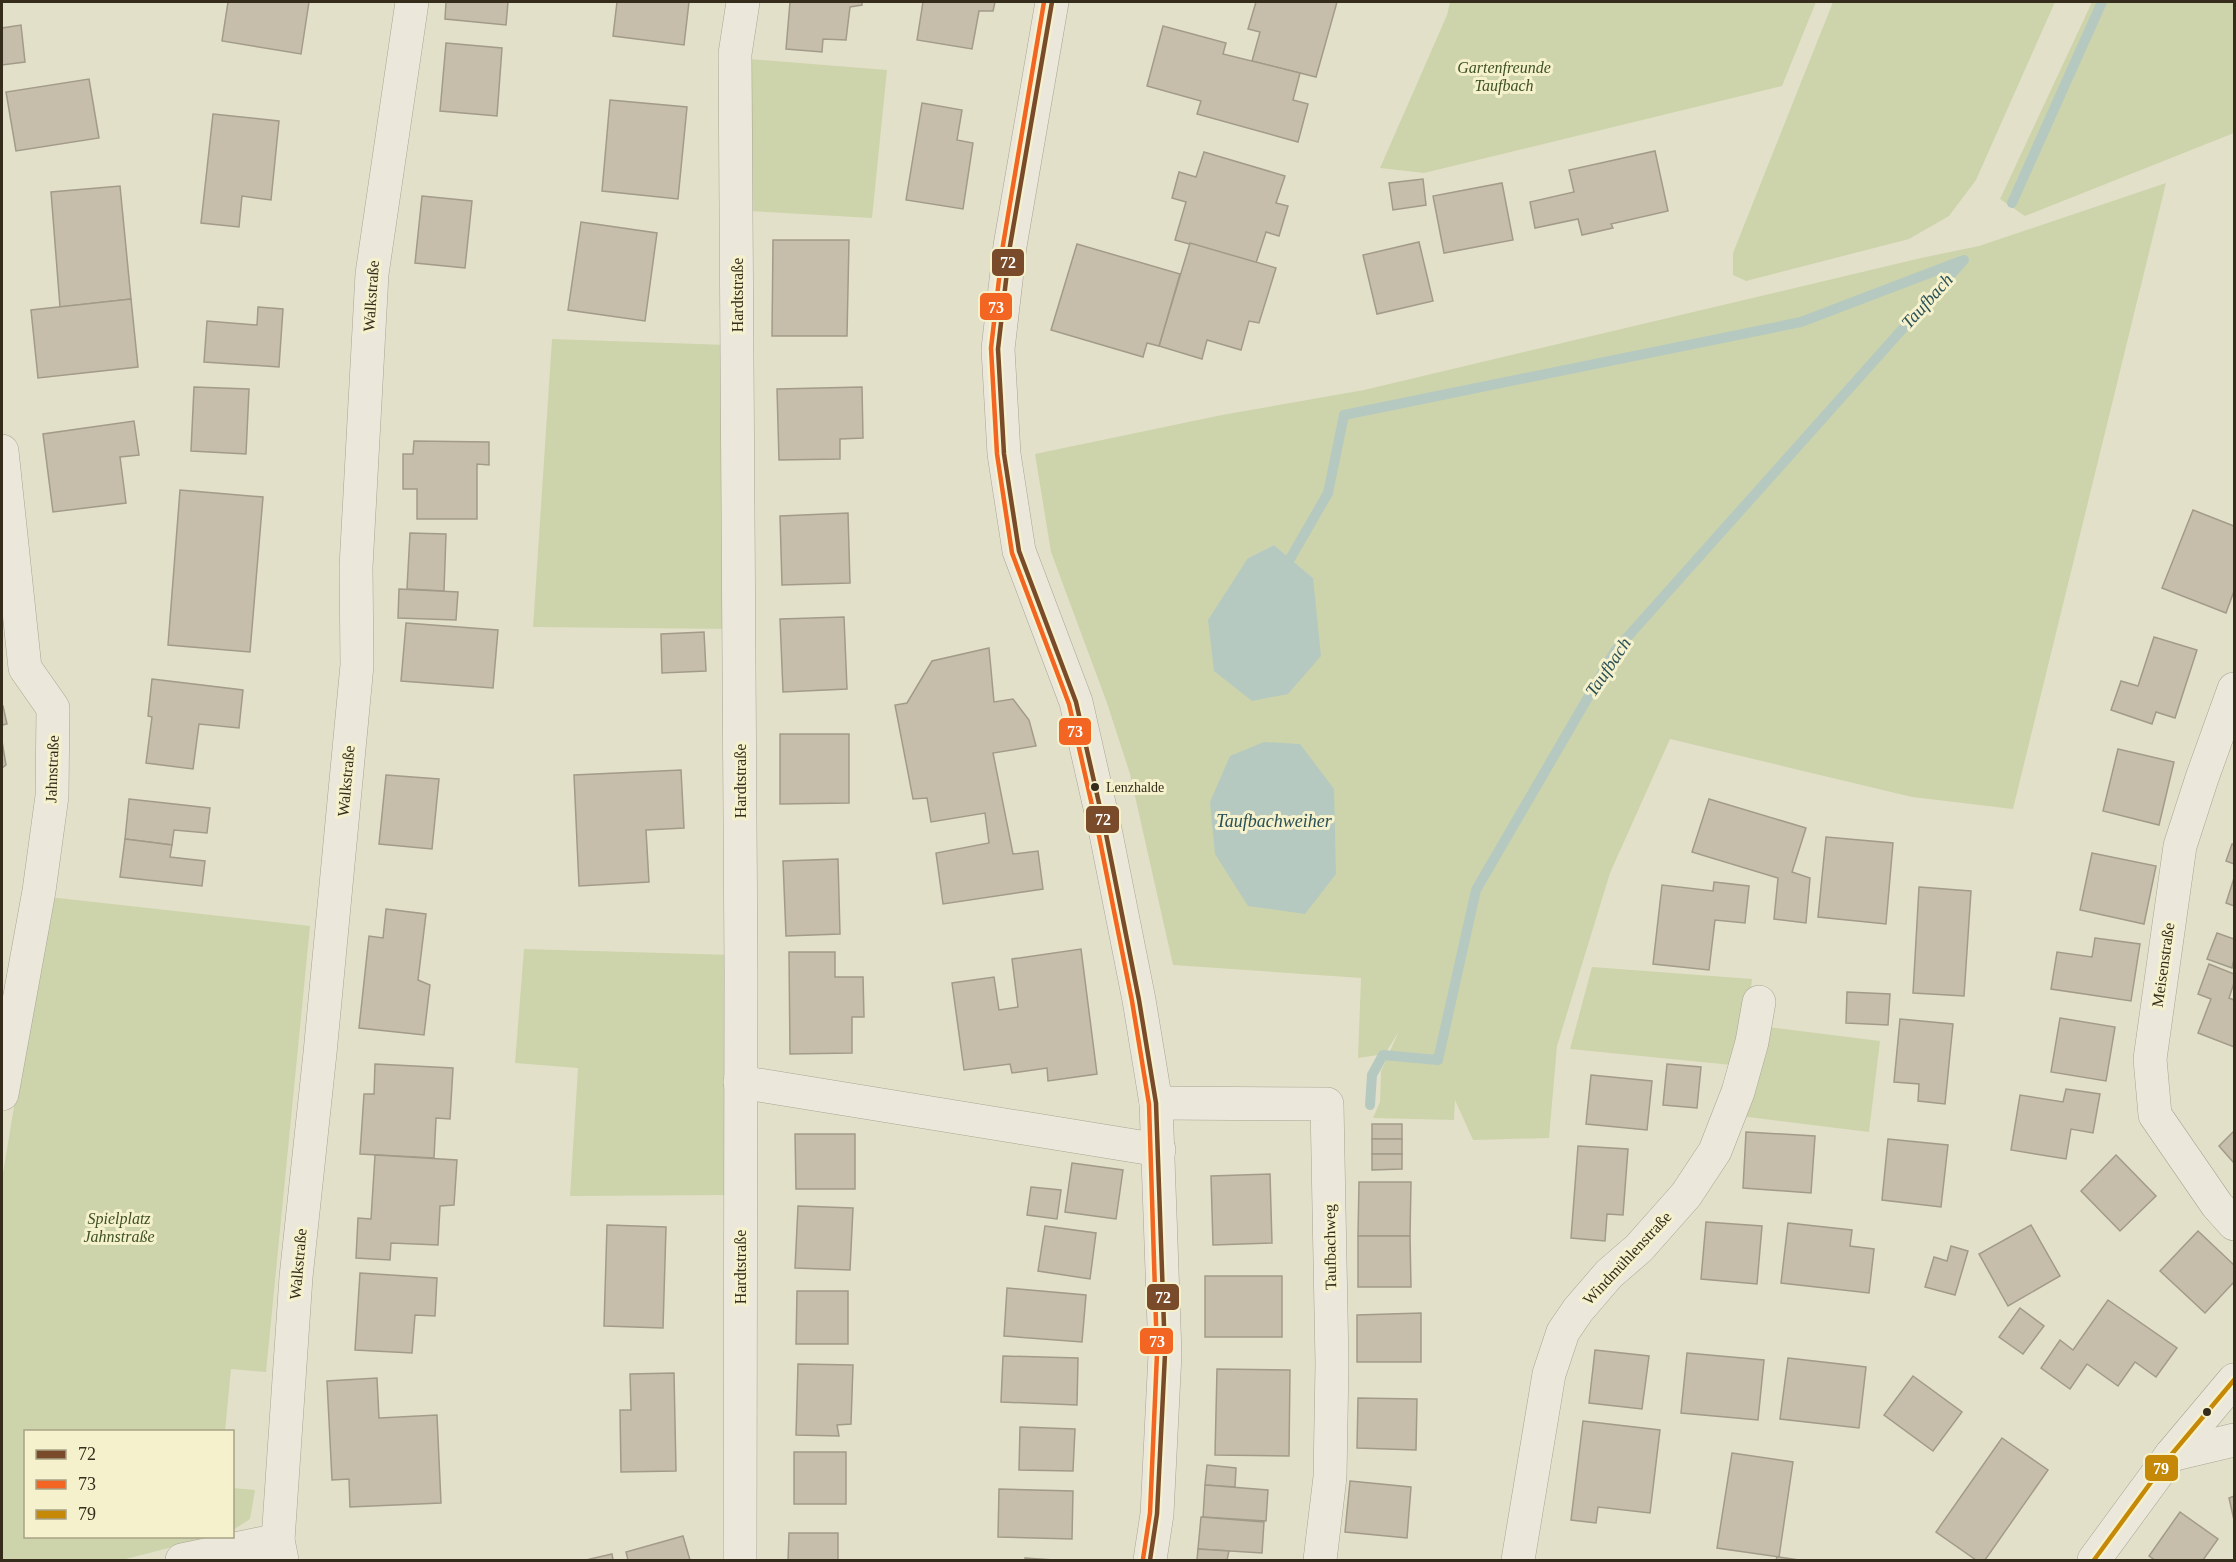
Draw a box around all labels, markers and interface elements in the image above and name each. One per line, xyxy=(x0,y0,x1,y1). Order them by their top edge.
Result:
park label: Gartenfreunde Taufbach xyxy=(1457,59,1551,95)
line badge: 72 xyxy=(991,248,1025,277)
text: 72 xyxy=(1000,254,1016,271)
street label: Hardtstraße xyxy=(729,258,746,332)
street label: Walkstraße xyxy=(360,260,382,332)
water label: Taufbach xyxy=(1897,270,1957,332)
line badge: 73 xyxy=(979,292,1013,321)
text: 73 xyxy=(988,299,1004,316)
water label: Taufbach xyxy=(1581,634,1635,700)
line badge: 73 xyxy=(1058,717,1092,746)
text: 73 xyxy=(1067,723,1083,740)
street label: Jahnstraße xyxy=(42,735,62,803)
street label: Hardtstraße xyxy=(732,744,749,818)
street label: Walkstraße xyxy=(334,745,358,817)
place label: Lenzhalde xyxy=(1106,780,1164,795)
marker: Lenzhalde xyxy=(1089,781,1101,793)
line badge: 72 xyxy=(1085,805,1120,834)
text: 72 xyxy=(1095,811,1111,828)
water label: Taufbachweiher xyxy=(1216,811,1333,831)
street label: Meisenstraße xyxy=(2149,922,2177,1008)
street label: Taufbachweg xyxy=(1321,1204,1340,1290)
street label: Windmühlenstraße xyxy=(1579,1208,1675,1308)
park label: Spielplatz Jahnstraße xyxy=(83,1210,155,1245)
street label: Walkstraße xyxy=(286,1228,310,1300)
street label: Hardtstraße xyxy=(732,1230,749,1304)
line badge: 72 xyxy=(1146,1283,1180,1311)
text: 72 xyxy=(1155,1289,1171,1306)
line badge: 73 xyxy=(1139,1327,1174,1355)
text: 73 xyxy=(1149,1333,1165,1350)
unlabelled marker xyxy=(2201,1406,2213,1418)
legend xyxy=(24,1430,234,1538)
text: 72 xyxy=(78,1444,96,1464)
line badge: 79 xyxy=(2144,1454,2179,1482)
text: 79 xyxy=(2153,1460,2169,1477)
text: 73 xyxy=(78,1474,96,1494)
text: 79 xyxy=(78,1504,96,1524)

